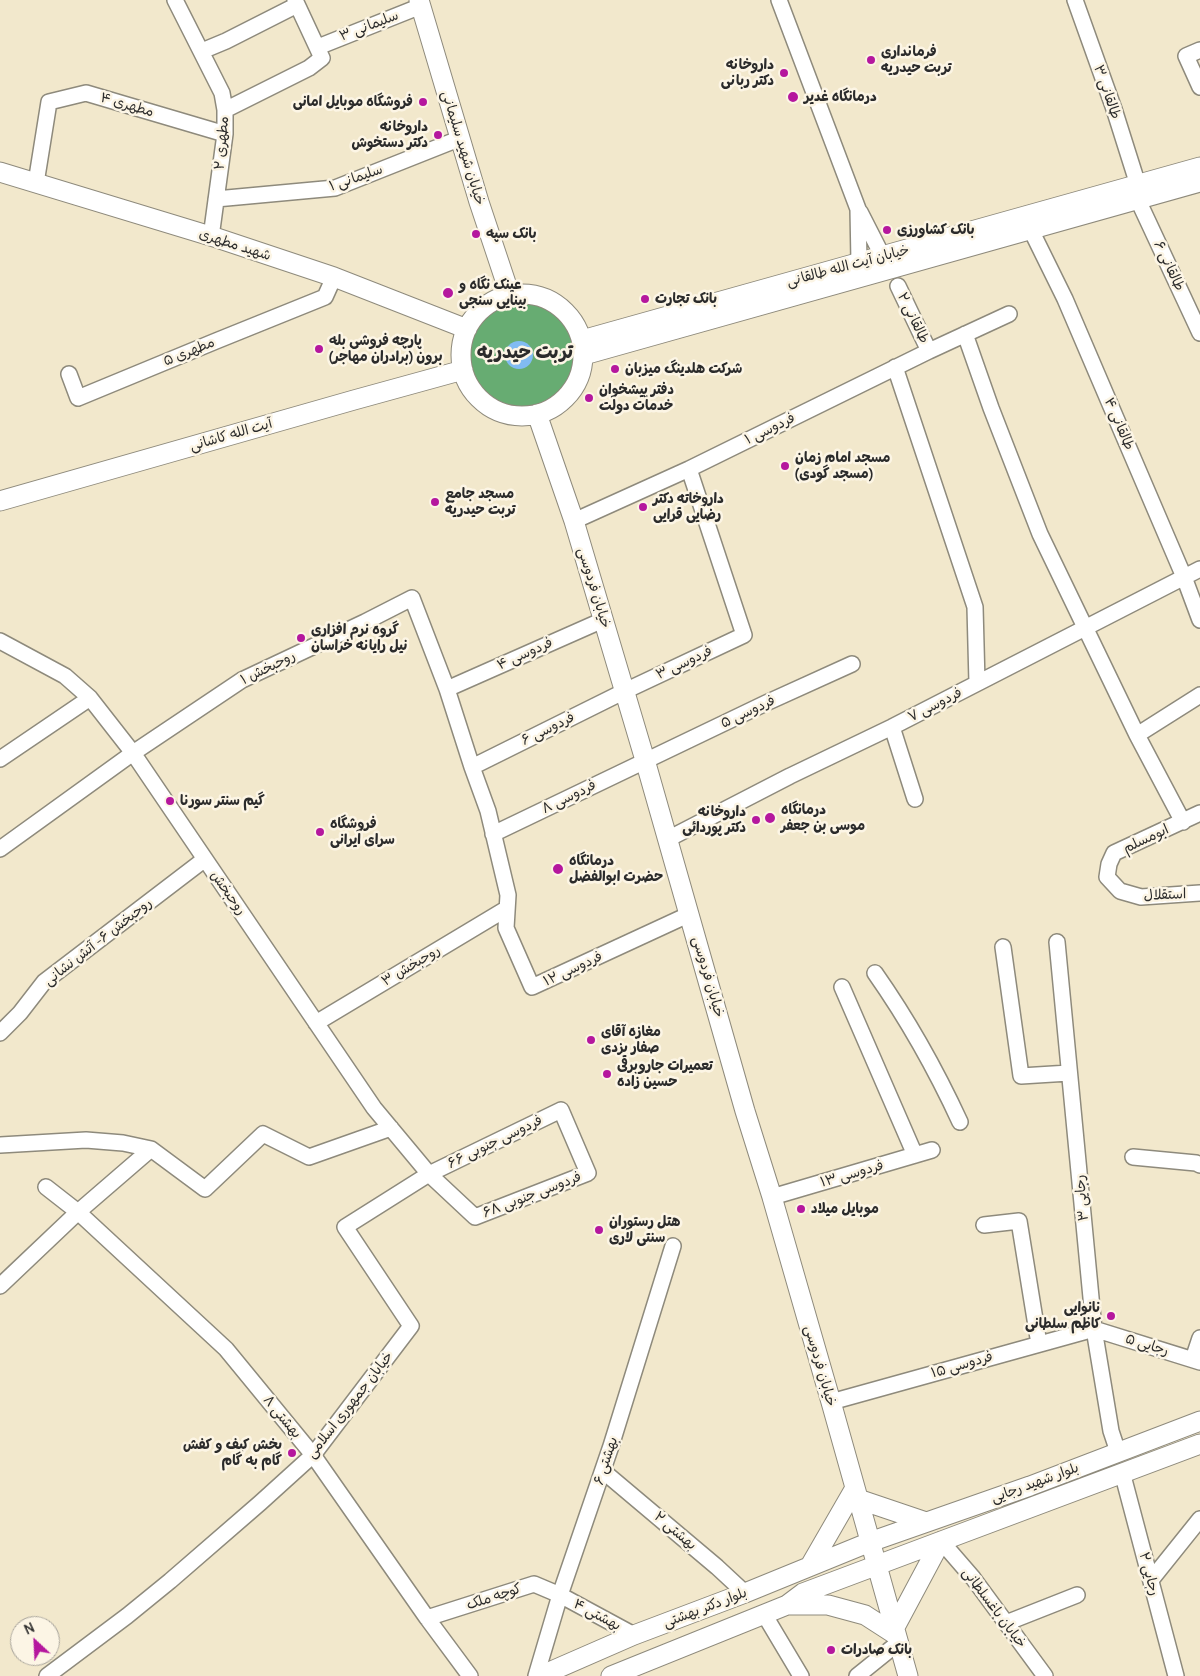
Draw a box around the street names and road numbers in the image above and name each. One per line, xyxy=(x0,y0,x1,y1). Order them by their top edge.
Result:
street label: سلیمانی ۳ xyxy=(337,7,401,45)
street label: طالقانی ۳ xyxy=(1090,63,1124,121)
street label: مطهری ۴ xyxy=(98,89,156,121)
street label: خیابان شهید سلیمانی xyxy=(438,89,488,207)
street label: مطهری ۲ xyxy=(211,115,233,171)
street label: سلیمانی ۱ xyxy=(327,161,385,195)
street label: شهید مطهری xyxy=(197,225,273,265)
street label: طالقانی ۶ xyxy=(1150,238,1188,294)
street label: خیابان آیت الله طالقانی xyxy=(785,242,911,290)
street label: طالقانی ۲ xyxy=(894,290,932,346)
street label: مطهری ۵ xyxy=(161,334,217,370)
street label: طالقانی ۴ xyxy=(1100,395,1138,453)
street label: فردوسی ۱ xyxy=(742,410,798,448)
street label: آیت الله کاشانی xyxy=(188,415,274,455)
street label: خیابان فردوسی xyxy=(574,546,614,630)
street label: فردوسی ۴ xyxy=(495,634,555,674)
street label: فردوسی ۳ xyxy=(653,643,715,683)
street label: روحبخش ۱ xyxy=(238,648,298,688)
street label: فردوسی ۷ xyxy=(905,684,965,726)
street label: فردوسی ۵ xyxy=(718,692,778,732)
street label: فردوسی ۶ xyxy=(519,709,577,749)
street label: فردوسی ۸ xyxy=(539,777,599,817)
street label: ابومسلم xyxy=(1120,821,1172,857)
street label: روحبخش xyxy=(207,868,249,918)
street label: استقلال xyxy=(1143,886,1187,904)
street label: روحبخش ۶- آتش نشانی xyxy=(41,895,155,989)
street label: خیابان فردوسی xyxy=(688,935,728,1019)
street label: روحبخش ۳ xyxy=(379,942,443,990)
street label: فردوسی ۱۲ xyxy=(541,948,605,990)
street label: فردوسی جنوبی ۶۶ xyxy=(445,1112,545,1172)
street label: فردوسی ۱۳ xyxy=(818,1157,886,1191)
street label: فردوسی جنوبی ۶۸ xyxy=(480,1168,584,1222)
street label: رجایی ۳ xyxy=(1072,1174,1092,1222)
street label: خیابان فردوسی xyxy=(800,1324,840,1408)
street label: رجایی ۵ xyxy=(1123,1330,1171,1360)
street label: خیابان جمهوری اسلامی xyxy=(303,1348,397,1462)
street label: فردوسی ۱۵ xyxy=(929,1348,995,1382)
street label: بهشتی ۸ xyxy=(259,1392,305,1442)
street label: بهشتی ۶ xyxy=(590,1435,622,1487)
street label: بلوار شهید رجایی xyxy=(989,1459,1081,1507)
street label: بهشتی ۲ xyxy=(650,1508,700,1554)
street label: رجایی ۲ xyxy=(1135,1550,1163,1598)
street label: خیابان باغسلطانی xyxy=(958,1565,1030,1651)
street label: کوچه ملک xyxy=(464,1580,524,1614)
street label: بلوار دکتر بهشتی xyxy=(661,1584,749,1632)
street label: بهشتی ۴ xyxy=(570,1596,624,1634)

